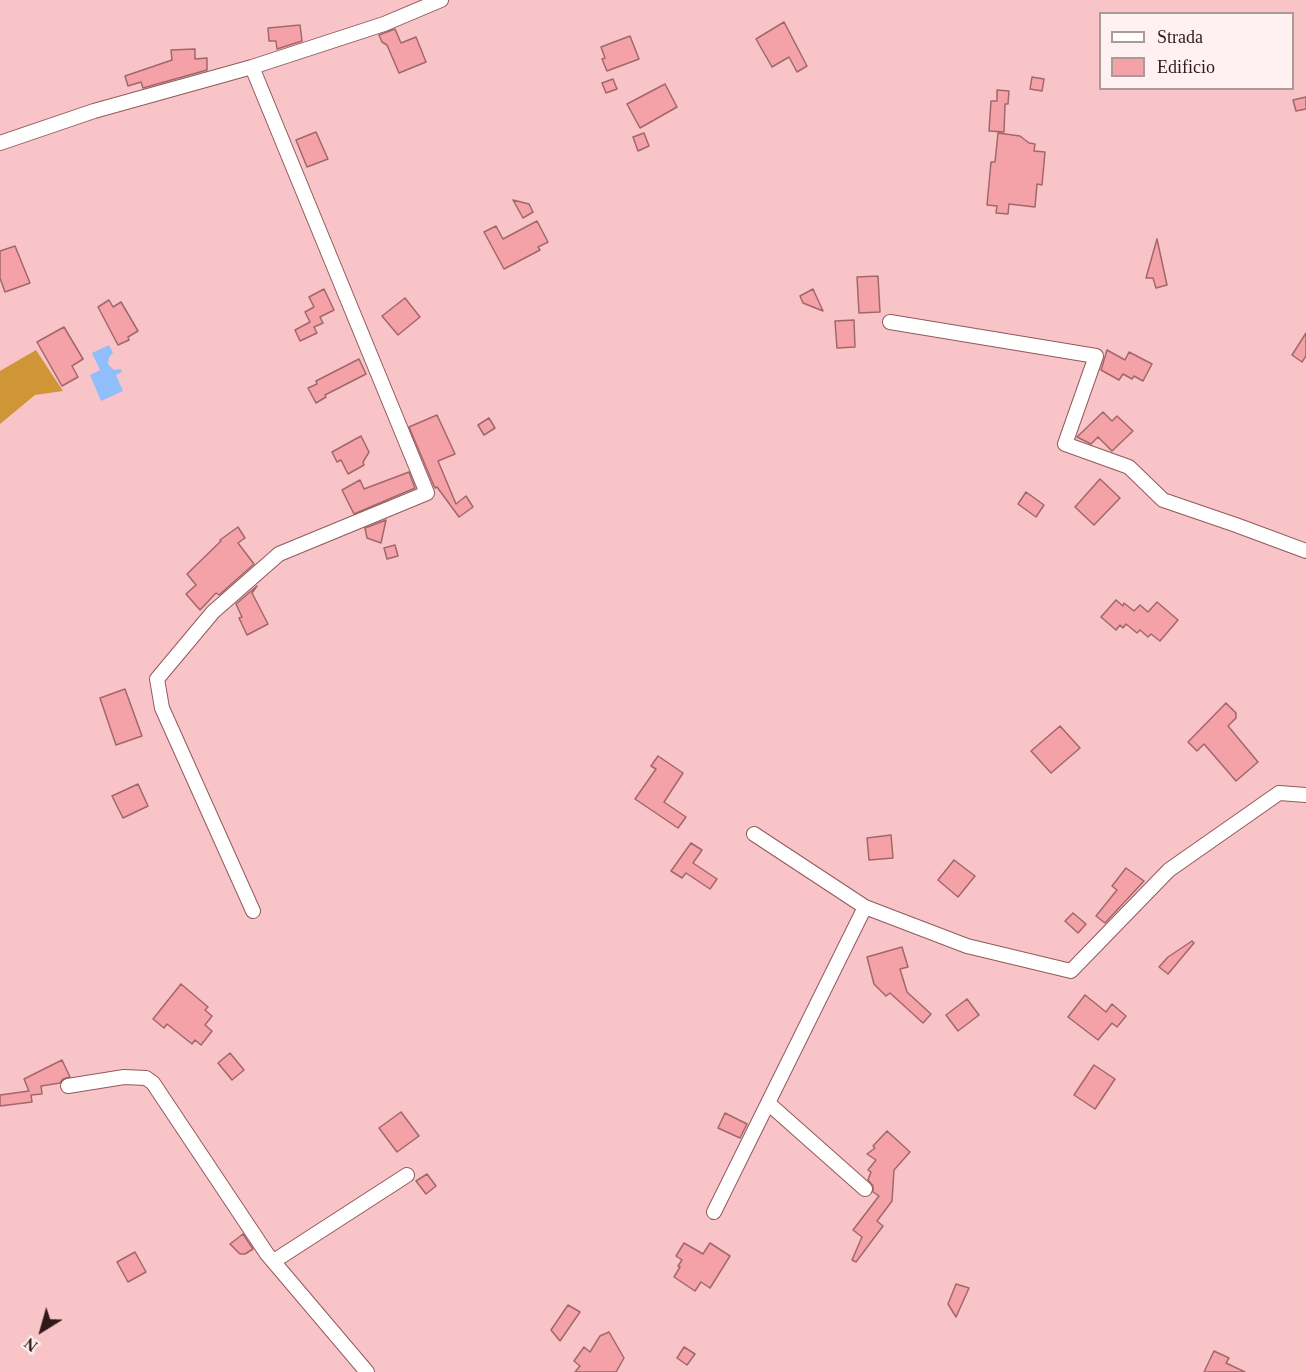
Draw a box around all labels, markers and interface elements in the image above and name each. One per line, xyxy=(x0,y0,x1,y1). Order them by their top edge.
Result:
legend xyxy=(1099,12,1294,90)
text: Strada xyxy=(1157,27,1203,47)
text: Edificio xyxy=(1157,57,1215,77)
north arrow xyxy=(12,1300,72,1360)
text: N xyxy=(21,1335,41,1355)

